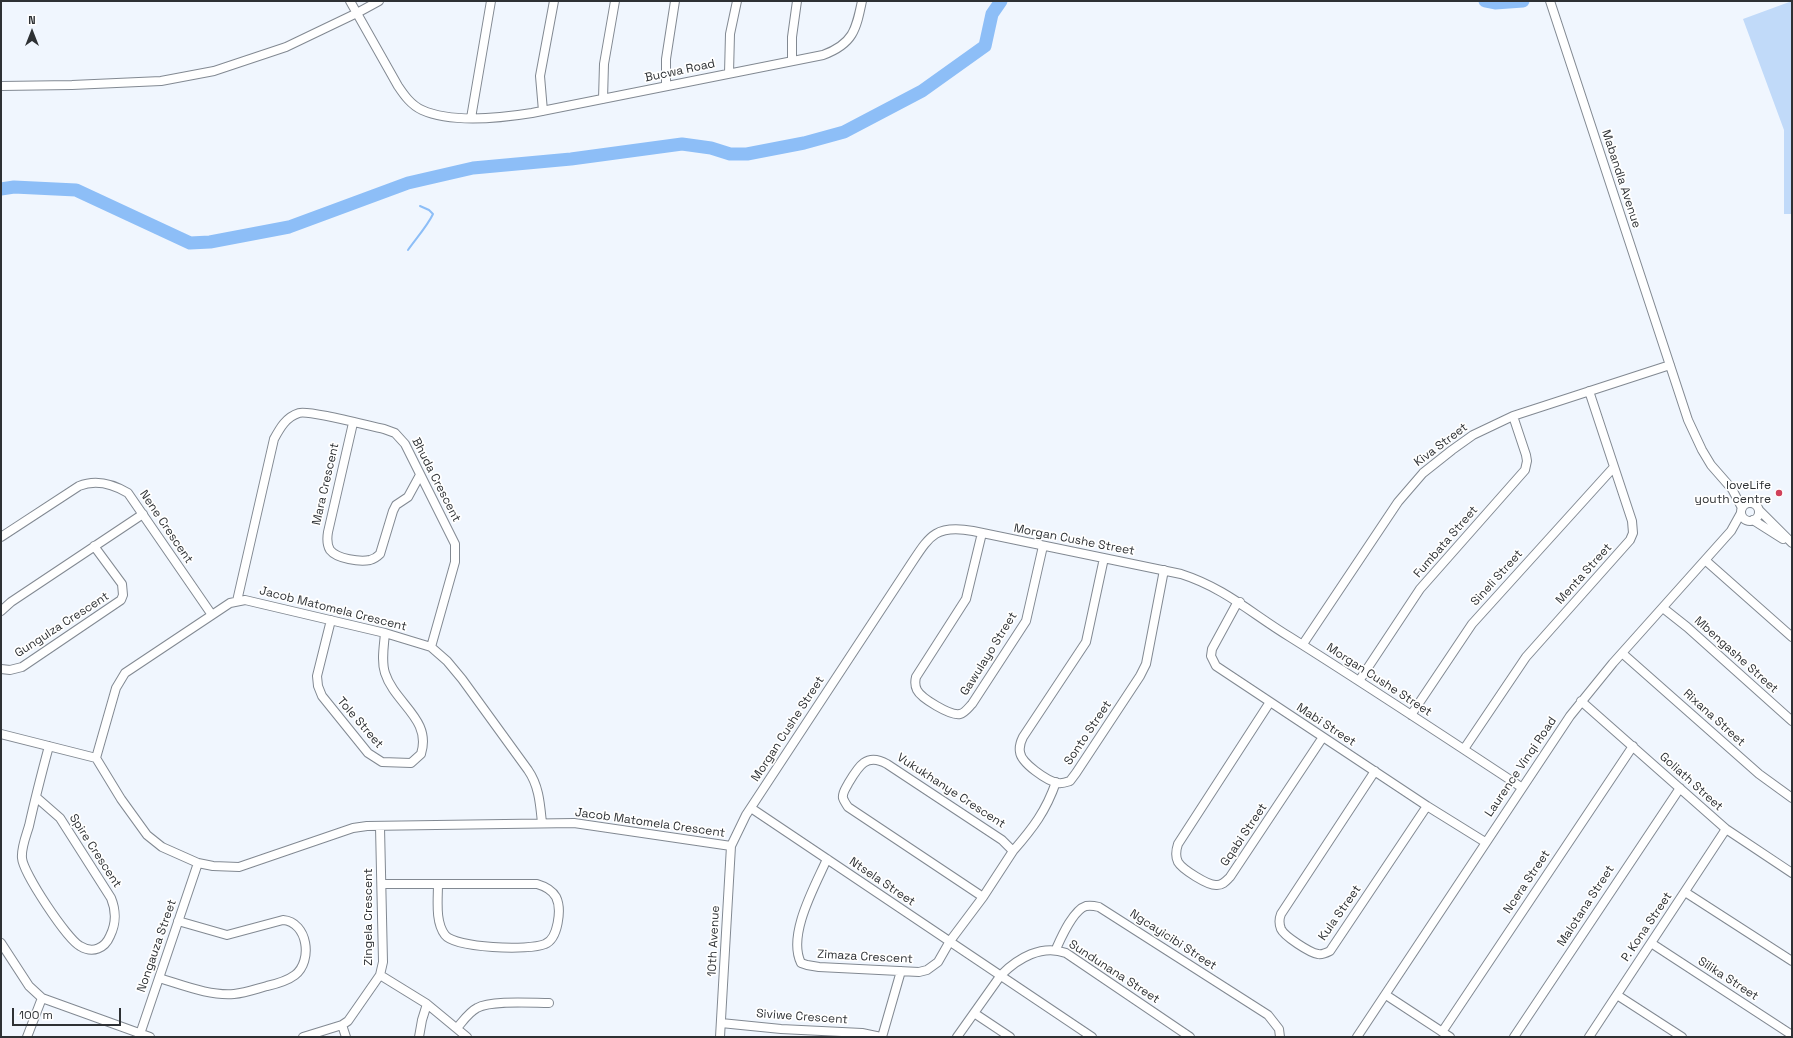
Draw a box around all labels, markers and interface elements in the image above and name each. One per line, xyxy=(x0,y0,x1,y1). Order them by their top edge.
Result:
north arrow xyxy=(12,12,52,52)
text: N xyxy=(28,13,36,27)
street label: Bucwa Road xyxy=(644,57,716,85)
street label: Mabandla Avenue xyxy=(1598,128,1644,230)
street label: Kiva Street xyxy=(1411,420,1471,470)
street label: Bhuda Crescent xyxy=(409,435,463,525)
street label: Mara Crescent xyxy=(310,441,342,527)
place label: loveLife youth centre xyxy=(1695,479,1771,507)
street label: Nene Crescent xyxy=(136,488,196,566)
marker: loveLife youth centre xyxy=(1774,488,1784,498)
street label: Fumbata Street xyxy=(1411,503,1481,581)
street label: Morgan Cushe Street xyxy=(1012,521,1136,559)
street label: Menta Street xyxy=(1553,541,1615,607)
street label: Sineli Street xyxy=(1468,547,1526,609)
street label: Jacob Matomela Crescent xyxy=(258,584,408,634)
street label: Gungulza Crescent xyxy=(12,589,112,661)
street label: Gawulayo Street xyxy=(957,610,1021,698)
street label: Mbengashe Street xyxy=(1691,614,1781,696)
street label: Morgan Cushe Street xyxy=(1324,641,1434,719)
street label: Morgan Cushe Street xyxy=(749,674,827,784)
street label: Rixana Street xyxy=(1680,686,1748,750)
street label: Tole Street xyxy=(334,694,386,752)
street label: Sonto Street xyxy=(1061,698,1115,768)
street label: Mabi Street xyxy=(1294,701,1358,749)
street label: Laurence Vinqi Road xyxy=(1482,714,1560,820)
street label: Goliath Street xyxy=(1656,750,1726,814)
street label: Vukukhanye Crescent xyxy=(894,751,1008,831)
street label: Gqabi Street xyxy=(1218,801,1270,869)
street label: Jacob Matomela Crescent xyxy=(574,805,726,841)
street label: Spire Crescent xyxy=(66,811,124,891)
street label: Ncera Street xyxy=(1501,848,1553,916)
street label: Ntsela Street xyxy=(846,855,918,909)
street label: Malotana Street xyxy=(1554,863,1618,949)
street label: Zingela Crescent xyxy=(362,868,376,966)
street label: Kula Street xyxy=(1316,883,1364,943)
street label: P. Kona Street xyxy=(1619,890,1675,964)
street label: Nongauza Street xyxy=(134,898,180,994)
street label: 10th Avenue xyxy=(705,905,723,977)
street label: Ngcayicibi Street xyxy=(1127,907,1219,973)
street label: Sundunana Street xyxy=(1066,937,1162,1007)
street label: Zimaza Crescent xyxy=(817,947,913,967)
street label: Silika Street xyxy=(1695,954,1761,1004)
scale bar xyxy=(14,1000,123,1026)
text: 100 m xyxy=(19,1007,53,1023)
street label: Siviwe Crescent xyxy=(756,1007,848,1027)

